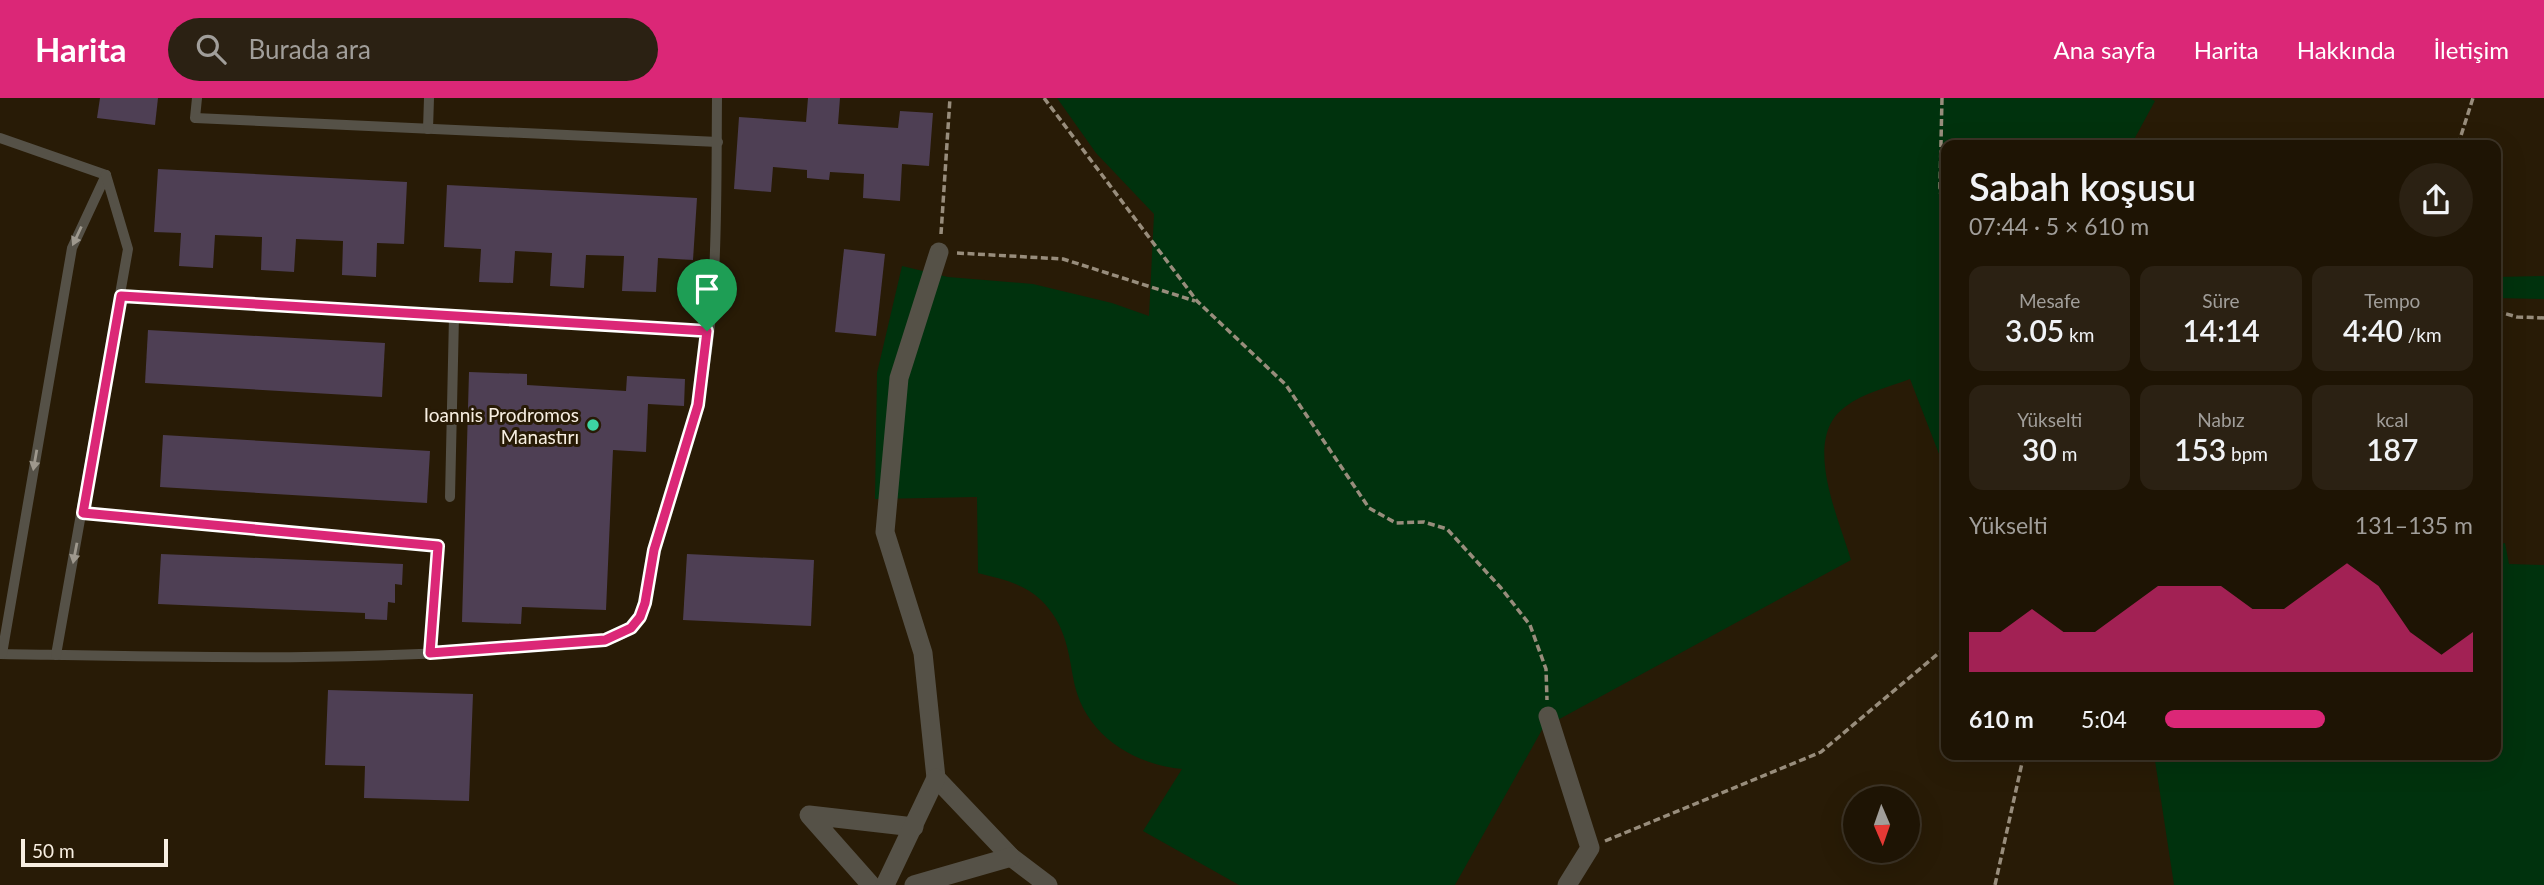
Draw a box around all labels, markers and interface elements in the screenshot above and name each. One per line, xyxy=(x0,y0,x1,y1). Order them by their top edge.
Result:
search box xyxy=(168,18,658,81)
text: Harita xyxy=(35,29,126,69)
icon: search xyxy=(192,30,230,68)
text: Burada ara xyxy=(248,33,371,65)
text: Ana sayfa xyxy=(2053,35,2156,64)
text: Harita xyxy=(2194,35,2259,64)
text: Hakkında xyxy=(2297,35,2396,64)
text: İletişim xyxy=(2434,35,2509,64)
text: Sabah koşusu xyxy=(1969,163,2196,209)
button: share xyxy=(2399,163,2473,237)
text: 07:44 · 5 × 610 m xyxy=(1969,212,2149,240)
one-way arrow xyxy=(71,226,82,247)
pin xyxy=(677,259,737,331)
icon: arrive xyxy=(688,270,726,308)
text: Mesafe xyxy=(2019,289,2080,312)
text: Süre xyxy=(2202,289,2240,312)
text: Tempo xyxy=(2364,289,2420,312)
text: 3.05 xyxy=(2005,312,2064,348)
text: 14:14 xyxy=(2182,312,2260,348)
text: 4:40 xyxy=(2343,312,2403,348)
text: km xyxy=(2064,323,2094,346)
text: /km xyxy=(2403,323,2442,346)
place label: Ioannis Prodromos Manastırı xyxy=(424,403,579,448)
text: Yükselti xyxy=(2017,408,2082,431)
text: Nabız xyxy=(2197,408,2245,431)
text: kcal xyxy=(2376,408,2408,431)
marker: Ioannis Prodromos Manastırı xyxy=(585,417,601,433)
text: 30 xyxy=(2022,431,2057,467)
text: 153 xyxy=(2174,431,2226,467)
text: 187 xyxy=(2366,431,2418,467)
text: m xyxy=(2057,442,2077,465)
text: bpm xyxy=(2226,442,2268,465)
one-way arrow xyxy=(29,449,40,471)
text: Yükselti xyxy=(1969,511,2048,539)
text: 131–135 m xyxy=(2355,511,2473,539)
one-way arrow xyxy=(69,542,80,564)
text: 610 m xyxy=(1969,705,2034,733)
text: 5:04 xyxy=(2081,705,2127,733)
north arrow xyxy=(1843,786,1920,863)
map controls xyxy=(1843,786,1920,863)
scale bar xyxy=(21,836,168,868)
text: 50 m xyxy=(32,839,75,862)

